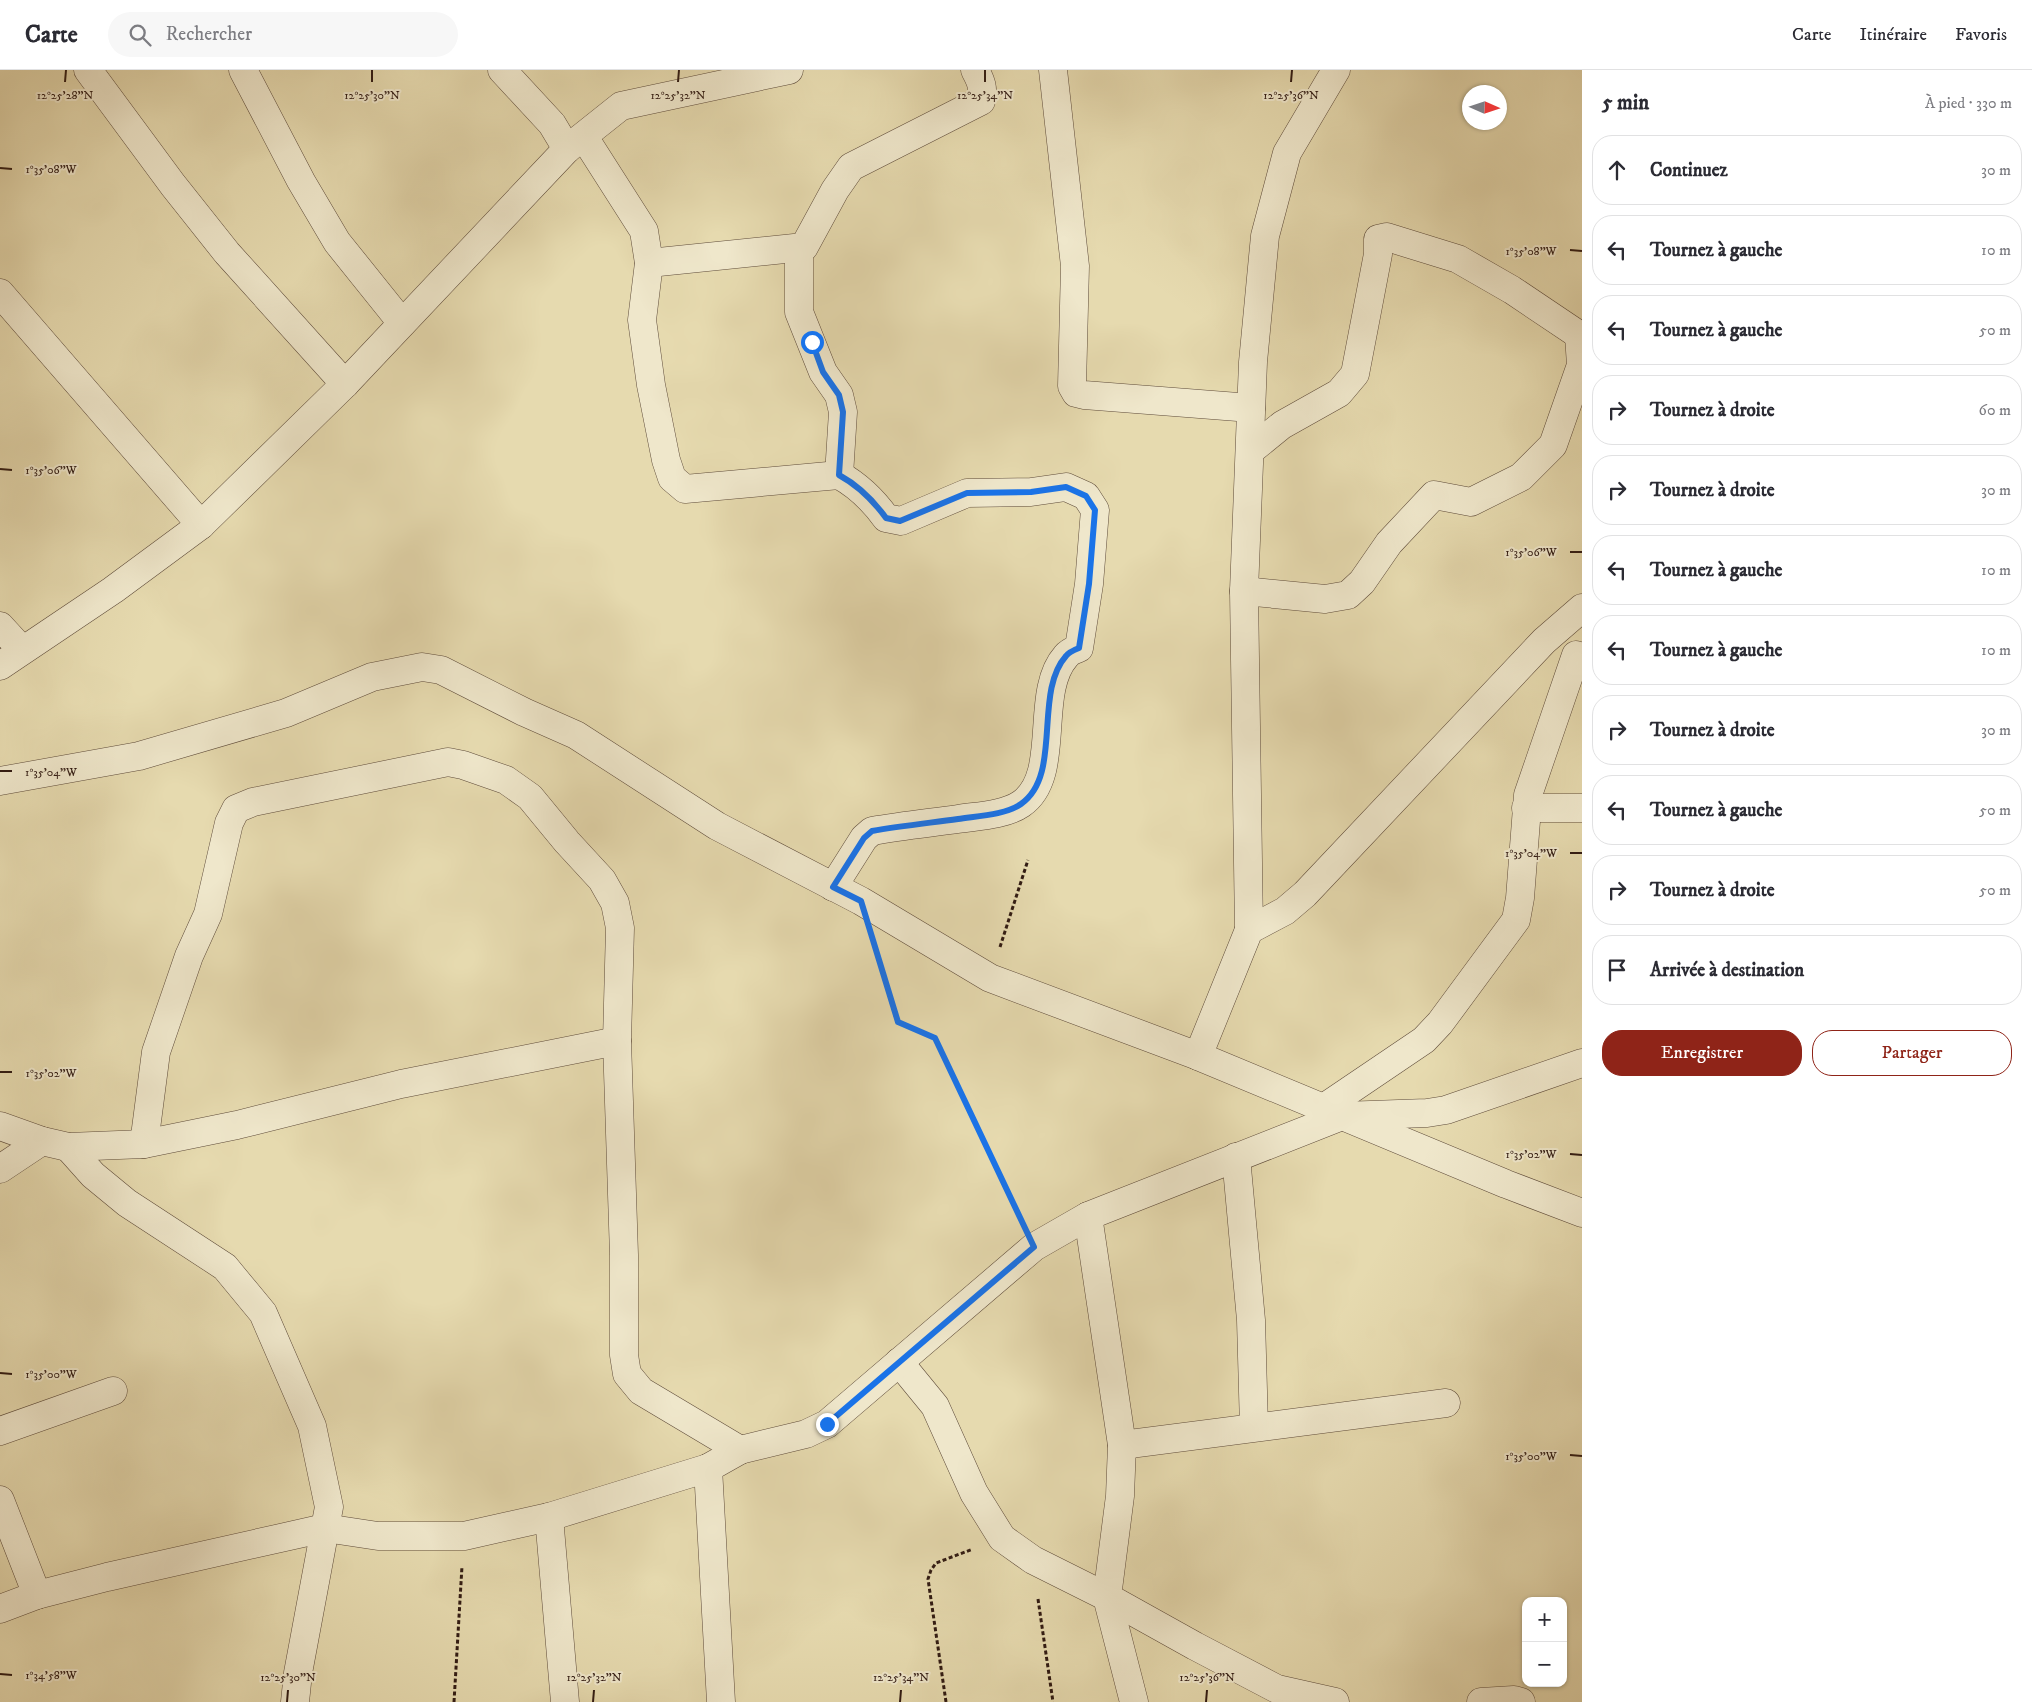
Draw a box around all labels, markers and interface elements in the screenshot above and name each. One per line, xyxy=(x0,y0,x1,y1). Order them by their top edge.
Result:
search box xyxy=(108,12,458,57)
text: Carte xyxy=(25,20,78,50)
icon: search xyxy=(126,21,154,49)
text: Rechercher xyxy=(166,23,252,46)
text: Carte xyxy=(1792,24,1832,46)
text: Itinéraire xyxy=(1860,24,1927,46)
text: Favoris xyxy=(1955,24,2007,46)
north arrow xyxy=(1462,85,1507,130)
text: 12°25'28"N xyxy=(37,88,93,103)
text: 12°25'30"N xyxy=(344,88,400,103)
text: 12°25'32"N xyxy=(650,88,706,103)
text: 12°25'34"N xyxy=(957,88,1013,103)
text: 12°25'36"N xyxy=(1263,88,1319,103)
text: 5 min xyxy=(1602,90,1649,116)
text: À pied · 330 m xyxy=(1925,93,2012,113)
icon: ahead xyxy=(1603,156,1631,184)
text: Continuez xyxy=(1650,159,1728,182)
text: 30 m xyxy=(1981,160,2011,180)
text: 1°35'08"W xyxy=(25,162,78,177)
icon: left xyxy=(1603,236,1631,264)
text: Tournez à gauche xyxy=(1650,239,1782,262)
text: 10 m xyxy=(1981,240,2011,260)
text: 1°35'08"W xyxy=(1505,244,1558,259)
icon: left xyxy=(1603,316,1631,344)
text: Tournez à gauche xyxy=(1650,319,1782,342)
text: 50 m xyxy=(1979,320,2011,340)
route start xyxy=(801,331,824,354)
icon: right xyxy=(1603,396,1631,424)
text: Tournez à droite xyxy=(1650,399,1775,422)
text: 60 m xyxy=(1979,400,2011,420)
text: 1°35'06"W xyxy=(25,463,78,478)
icon: right xyxy=(1603,476,1631,504)
text: Tournez à droite xyxy=(1650,479,1775,502)
text: 30 m xyxy=(1981,480,2011,500)
text: 1°35'06"W xyxy=(1505,545,1558,560)
icon: left xyxy=(1603,556,1631,584)
text: Tournez à gauche xyxy=(1650,559,1782,582)
text: 10 m xyxy=(1981,560,2011,580)
icon: left xyxy=(1603,636,1631,664)
text: Tournez à gauche xyxy=(1650,639,1782,662)
text: 10 m xyxy=(1981,640,2011,660)
icon: right xyxy=(1603,716,1631,744)
text: Tournez à droite xyxy=(1650,719,1775,742)
text: 30 m xyxy=(1981,720,2011,740)
text: 1°35'04"W xyxy=(25,765,78,780)
icon: left xyxy=(1603,796,1631,824)
text: Tournez à gauche xyxy=(1650,799,1782,822)
text: 50 m xyxy=(1979,800,2011,820)
text: 1°35'04"W xyxy=(1505,846,1558,861)
icon: right xyxy=(1603,876,1631,904)
text: Tournez à droite xyxy=(1650,879,1775,902)
text: 50 m xyxy=(1979,880,2011,900)
icon: arrive xyxy=(1603,956,1631,984)
text: Arrivée à destination xyxy=(1650,959,1804,982)
button: Enregistrer xyxy=(1602,1030,1802,1076)
button: Partager xyxy=(1812,1030,2012,1076)
text: 1°35'02"W xyxy=(25,1066,78,1081)
text: 1°35'02"W xyxy=(1505,1147,1558,1162)
text: 1°35'00"W xyxy=(25,1367,78,1382)
route end xyxy=(816,1413,839,1436)
text: 1°35'00"W xyxy=(1505,1449,1558,1464)
map controls xyxy=(1522,1597,1567,1687)
button: + xyxy=(1522,1597,1567,1642)
button: − xyxy=(1522,1642,1567,1687)
text: 1°34'58"W xyxy=(25,1668,78,1683)
text: 12°25'30"N xyxy=(260,1670,316,1685)
text: 12°25'32"N xyxy=(566,1670,622,1685)
text: 12°25'34"N xyxy=(873,1670,929,1685)
text: 12°25'36"N xyxy=(1179,1670,1235,1685)

